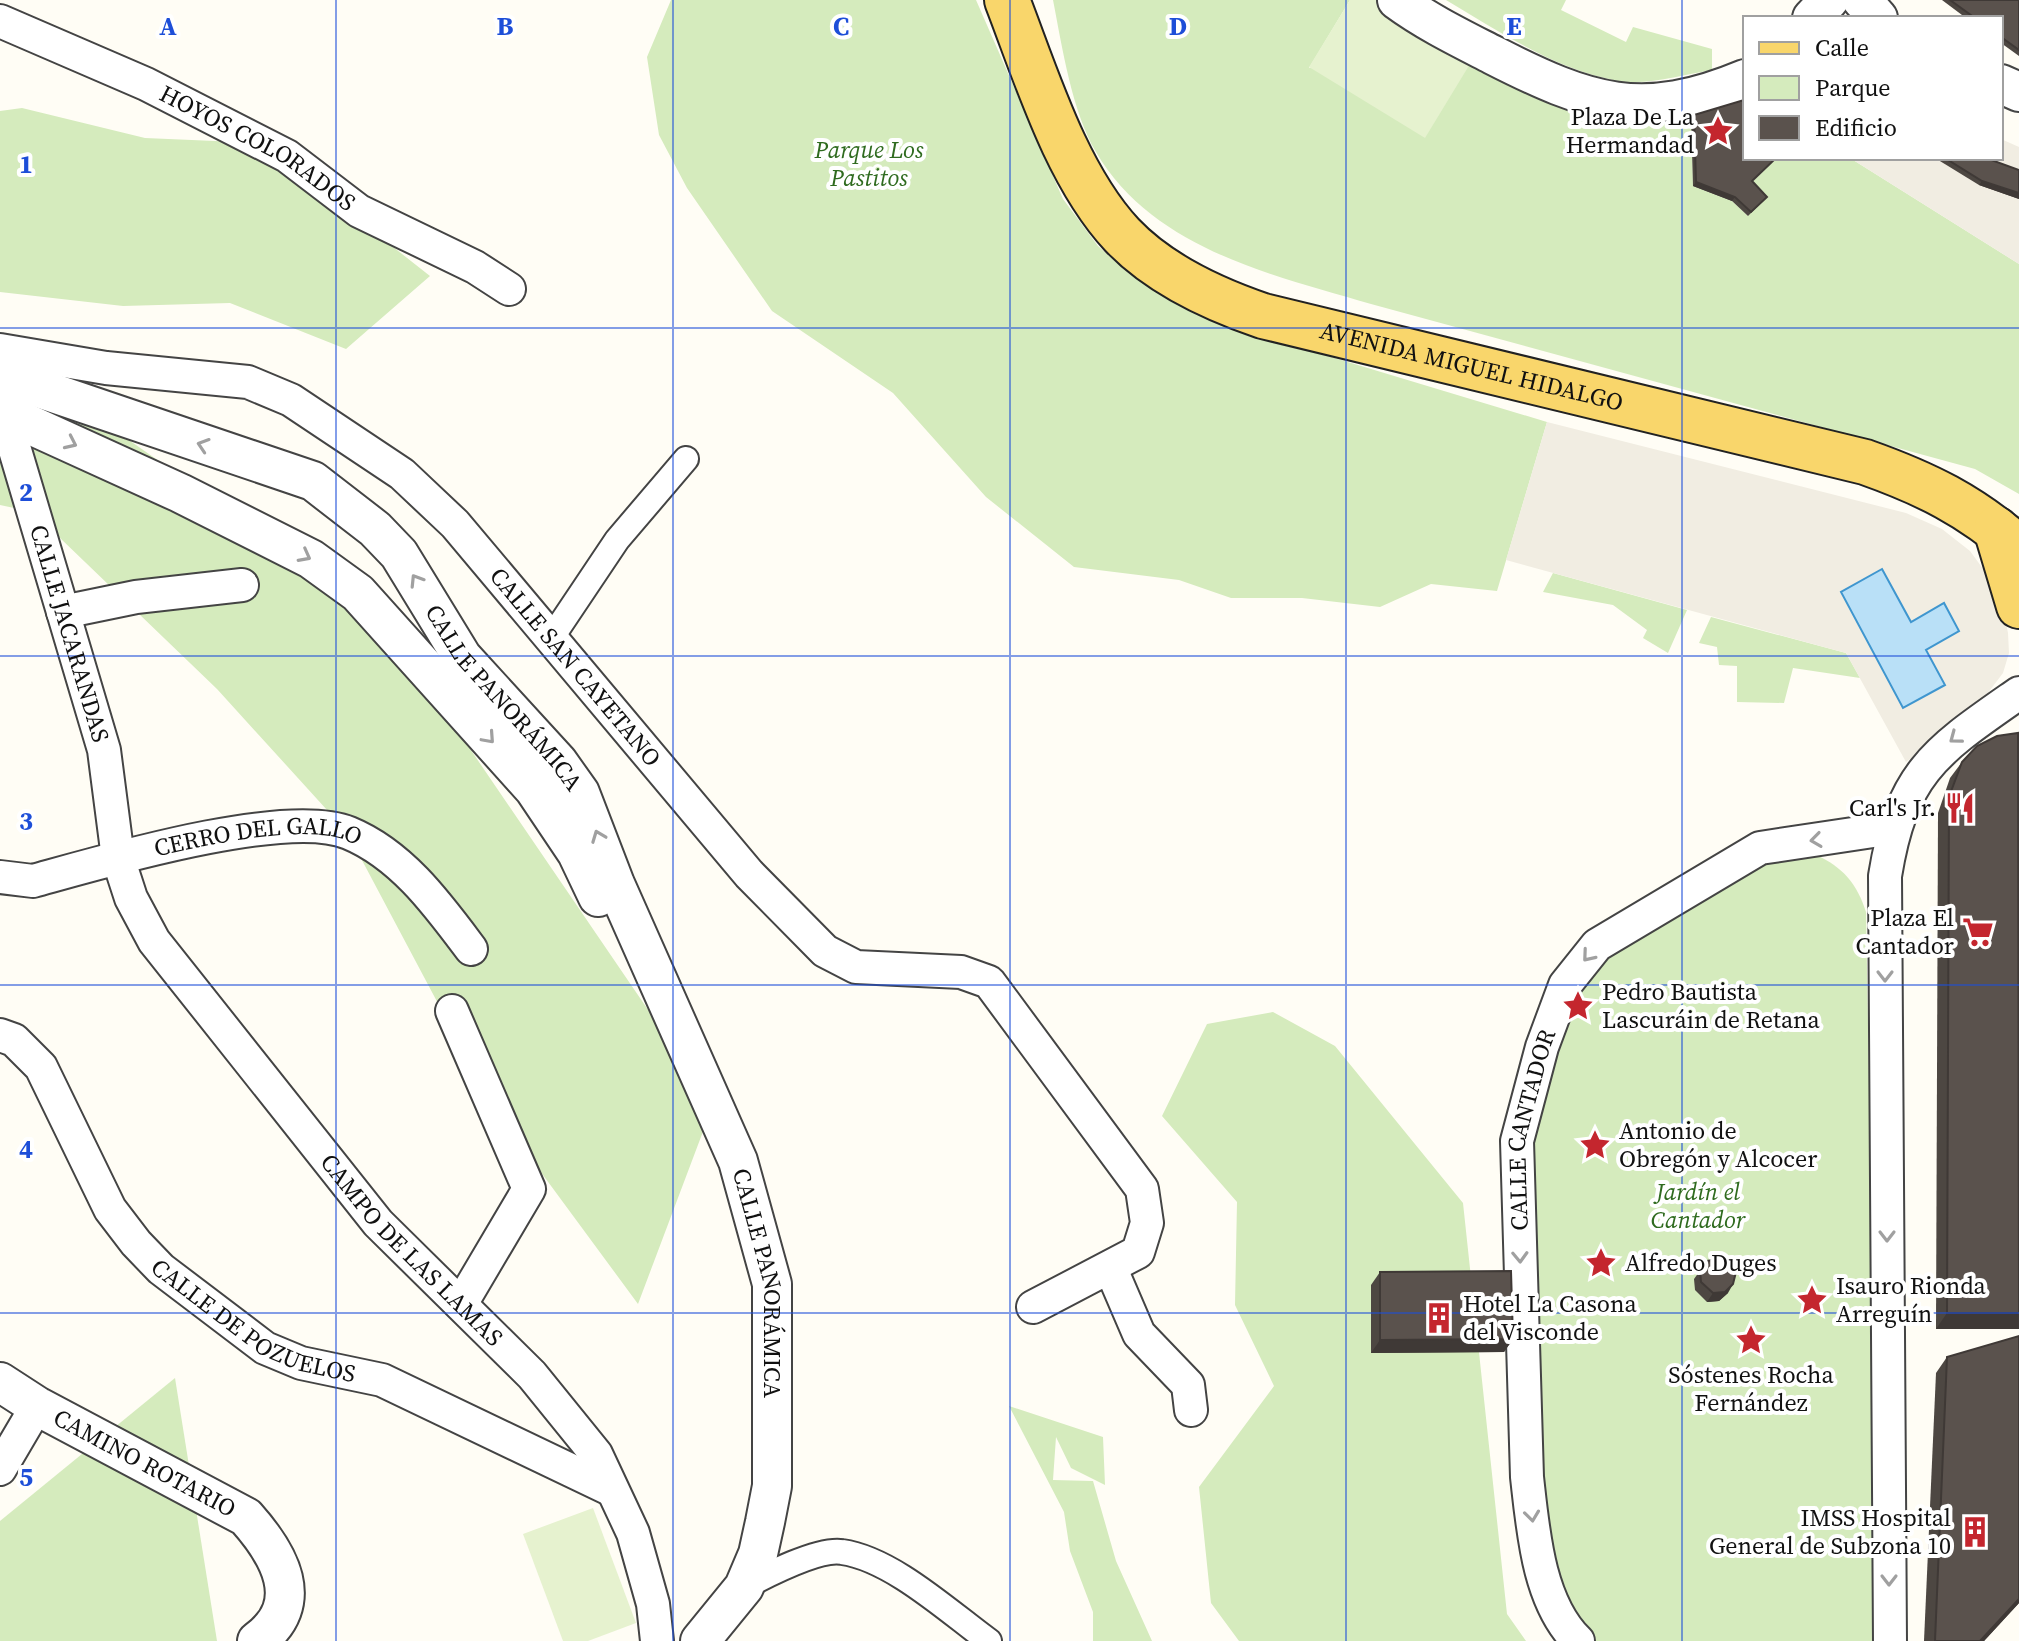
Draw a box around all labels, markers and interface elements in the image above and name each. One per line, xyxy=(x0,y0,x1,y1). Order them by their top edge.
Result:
text: A xyxy=(159,8,177,44)
text: B xyxy=(497,8,514,44)
text: C xyxy=(833,8,849,44)
text: D xyxy=(1169,8,1187,44)
text: E xyxy=(1506,8,1522,44)
legend xyxy=(1743,16,2003,160)
text: Calle xyxy=(1815,31,1869,64)
text: Parque xyxy=(1815,71,1891,104)
street label: HOYOS COLORADOS xyxy=(154,77,363,219)
place label: Plaza De La Hermandad xyxy=(1566,100,1695,161)
text: Edificio xyxy=(1815,111,1897,144)
place icon: Plaza De La Hermandad xyxy=(1701,114,1735,148)
park label: Parque Los Pastitos xyxy=(814,133,924,194)
text: 1 xyxy=(19,146,33,182)
street label: AVENIDA MIGUEL HIDALGO xyxy=(1317,313,1627,419)
one-way arrow xyxy=(63,434,77,450)
one-way arrow xyxy=(197,438,211,454)
text: 2 xyxy=(19,474,33,510)
street label: CALLE JACARANDAS xyxy=(22,521,118,746)
one-way arrow xyxy=(297,547,311,562)
street label: CALLE SAN CAYETANO xyxy=(482,560,669,773)
one-way arrow xyxy=(410,575,425,589)
street label: CALLE PANORÁMICA xyxy=(418,598,590,797)
one-way arrow xyxy=(480,729,494,743)
one-way arrow xyxy=(1950,729,1964,743)
place label: Carl's Jr. xyxy=(1849,791,1936,824)
restaurant icon: Carl's Jr. xyxy=(1943,791,1977,825)
text: 3 xyxy=(19,803,33,839)
street label: CERRO DEL GALLO xyxy=(151,809,368,864)
one-way arrow xyxy=(591,829,608,843)
one-way arrow xyxy=(1809,831,1822,848)
place label: Plaza El Cantador xyxy=(1855,901,1954,962)
supermarket icon: Plaza El Cantador xyxy=(1961,915,1995,949)
one-way arrow xyxy=(1583,947,1598,962)
one-way arrow xyxy=(1876,970,1894,983)
place label: Pedro Bautista Lascuráin de Retana xyxy=(1602,975,1821,1036)
place icon: Pedro Bautista Lascuráin de Retana xyxy=(1561,989,1595,1023)
street label: CALLE CANTADOR xyxy=(1500,1024,1563,1231)
place label: Antonio de Obregón y Alcocer xyxy=(1619,1114,1817,1175)
place icon: Antonio de Obregón y Alcocer xyxy=(1578,1128,1612,1162)
text: 4 xyxy=(19,1131,33,1167)
street label: CAMPO DE LAS LAMAS xyxy=(313,1146,511,1353)
street label: CALLE PANORÁMICA xyxy=(725,1164,790,1398)
park label: Jardín el Cantador xyxy=(1651,1175,1747,1236)
one-way arrow xyxy=(1878,1230,1896,1243)
place icon: Alfredo Duges xyxy=(1584,1246,1618,1280)
place label: Alfredo Duges xyxy=(1625,1246,1777,1279)
street label: CALLE DE POZUELOS xyxy=(144,1251,359,1390)
one-way arrow xyxy=(1512,1251,1529,1264)
place label: Isauro Rionda Arreguín xyxy=(1836,1269,1987,1330)
place icon: Isauro Rionda Arreguín xyxy=(1795,1283,1829,1317)
place label: Hotel La Casona del Visconde xyxy=(1463,1287,1638,1348)
building icon: Hotel La Casona del Visconde xyxy=(1422,1301,1456,1335)
place icon: Sóstenes Rocha Fernández xyxy=(1734,1323,1768,1357)
place label: Sóstenes Rocha Fernández xyxy=(1668,1358,1834,1419)
street label: CAMINO ROTARIO xyxy=(48,1401,242,1525)
text: 5 xyxy=(19,1459,33,1495)
place label: IMSS Hospital General de Subzona 10 xyxy=(1709,1501,1951,1562)
one-way arrow xyxy=(1523,1510,1540,1523)
building icon: IMSS Hospital General de Subzona 10 xyxy=(1958,1515,1992,1549)
one-way arrow xyxy=(1880,1574,1898,1587)

